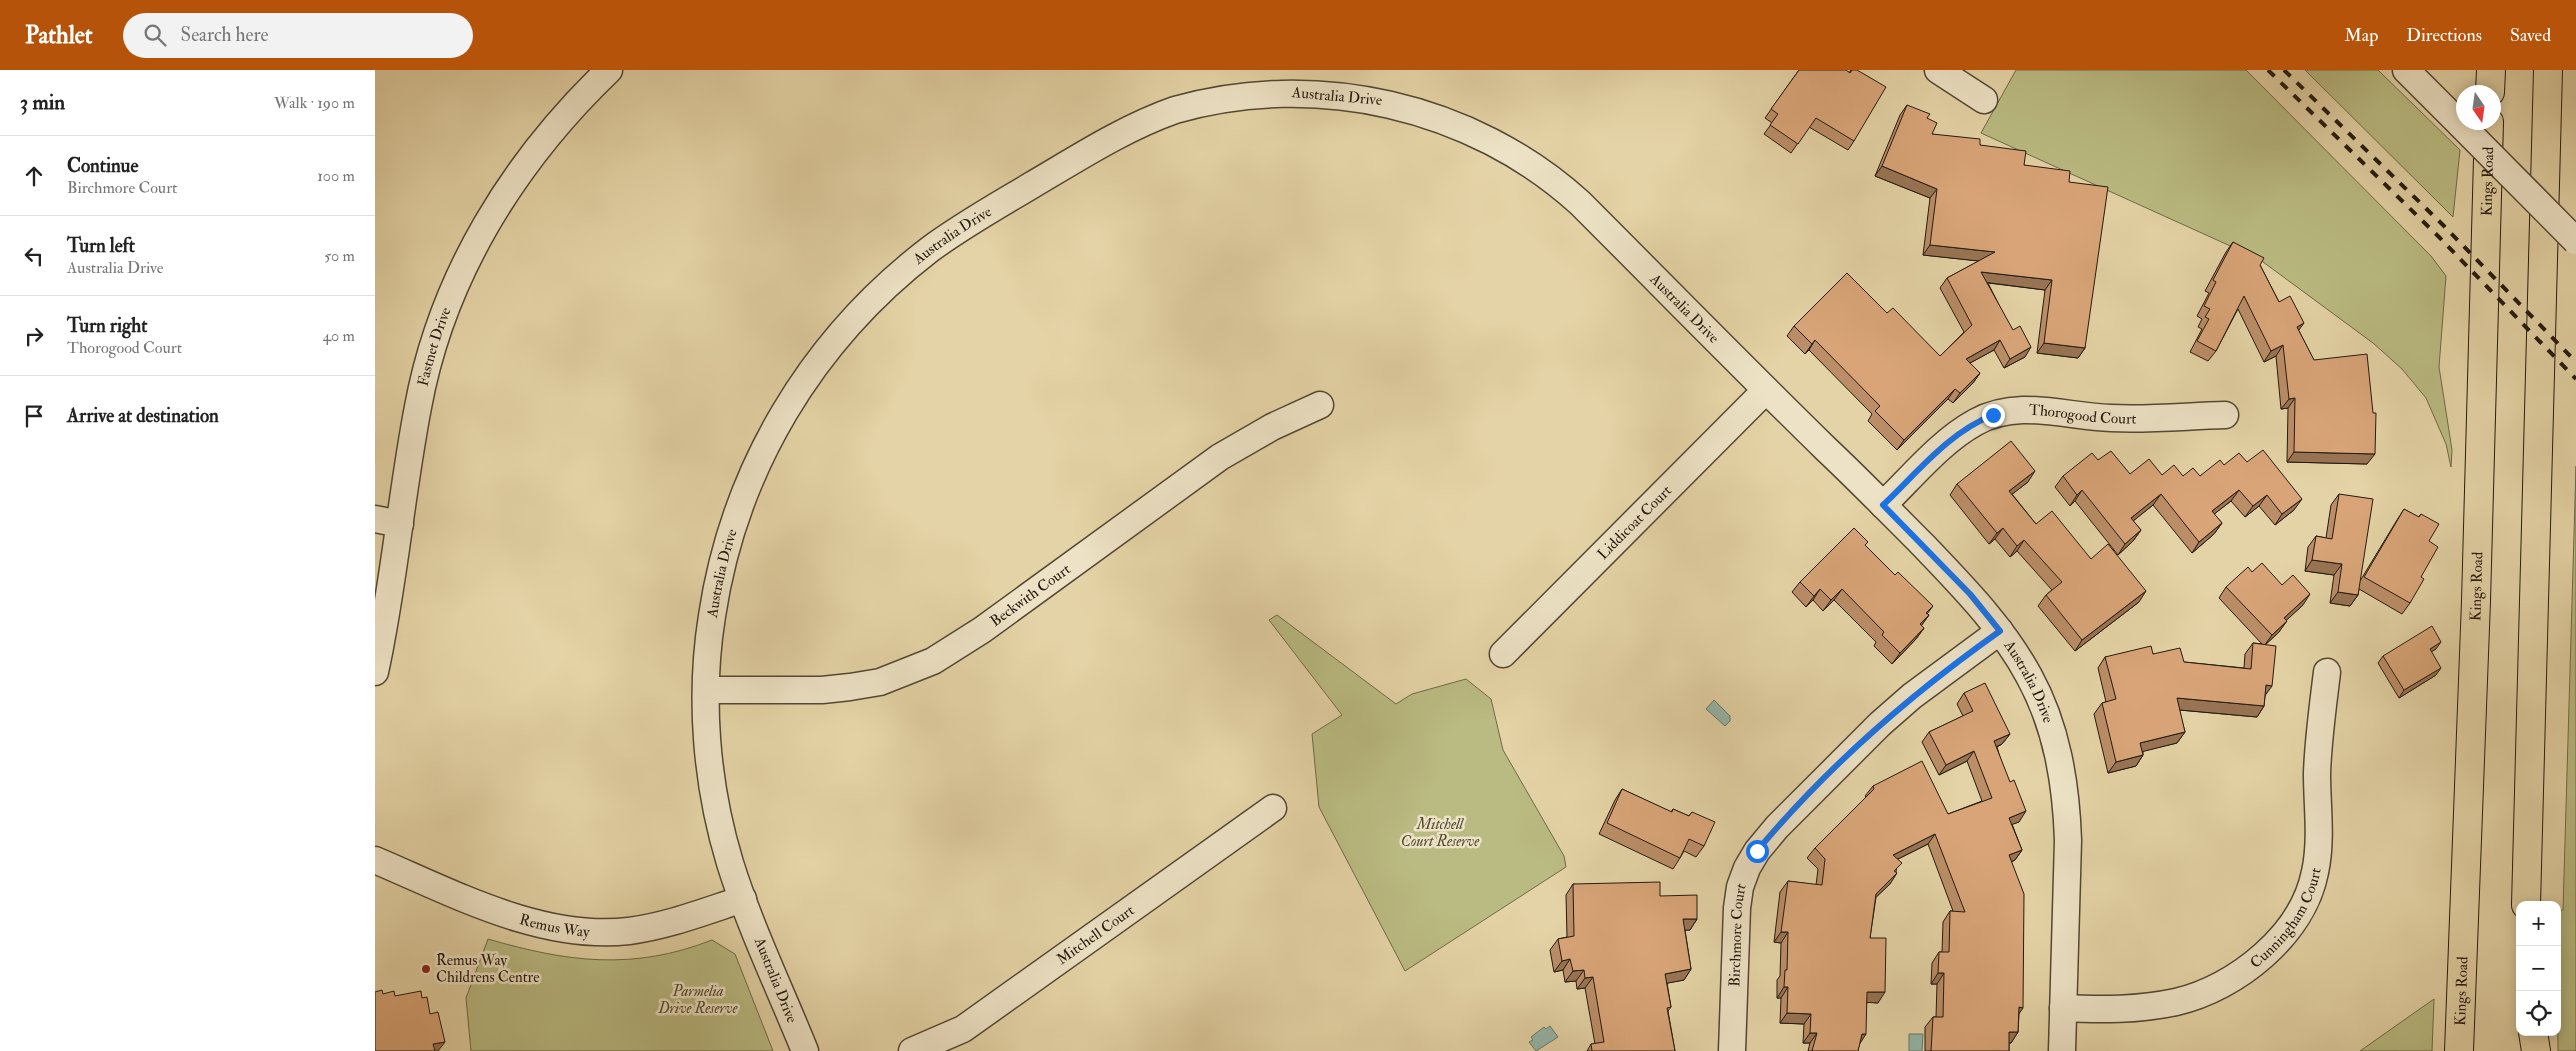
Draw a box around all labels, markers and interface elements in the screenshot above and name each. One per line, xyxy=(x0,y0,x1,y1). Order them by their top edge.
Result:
search box xyxy=(123,13,473,58)
text: Pathlet xyxy=(25,20,93,51)
icon: search xyxy=(141,21,169,49)
text: Search here xyxy=(181,23,268,47)
text: Map xyxy=(2345,24,2378,47)
text: Directions xyxy=(2406,24,2482,47)
text: Saved xyxy=(2510,24,2551,47)
street label: Australia Drive xyxy=(1290,83,1383,110)
north arrow xyxy=(2456,85,2501,130)
text: 3 min xyxy=(20,89,65,116)
text: Walk · 190 m xyxy=(274,93,355,113)
street label: Kings Road xyxy=(2477,146,2498,216)
text: Continue xyxy=(67,154,138,178)
icon: ahead xyxy=(20,162,48,190)
text: 100 m xyxy=(317,166,355,186)
text: Birchmore Court xyxy=(67,178,177,198)
street label: Australia Drive xyxy=(909,202,995,269)
text: Turn left xyxy=(67,234,135,258)
icon: left xyxy=(20,242,48,270)
text: 50 m xyxy=(324,246,355,266)
text: Australia Drive xyxy=(67,258,164,278)
street label: Australia Drive xyxy=(1645,269,1723,348)
street label: Fastnet Drive xyxy=(414,305,456,388)
text: Turn right xyxy=(67,314,147,338)
icon: right xyxy=(20,322,48,350)
text: 40 m xyxy=(322,326,355,346)
text: Thorogood Court xyxy=(67,338,182,358)
street label: Thorogood Court xyxy=(2028,401,2137,429)
icon: arrive xyxy=(20,402,48,430)
text: Arrive at destination xyxy=(67,404,219,428)
route end xyxy=(1982,404,2005,427)
street label: Liddicoat Court xyxy=(1594,481,1676,564)
street label: Australia Drive xyxy=(703,527,742,620)
street label: Kings Road xyxy=(2466,551,2487,621)
street label: Beckwith Court xyxy=(986,560,1074,631)
street label: Australia Drive xyxy=(1999,636,2058,726)
park label: Mitchell Court Reserve xyxy=(1401,815,1480,851)
route start xyxy=(1746,840,1769,863)
street label: Cunningham Court xyxy=(2246,866,2326,973)
street label: Birchmore Court xyxy=(1725,881,1751,987)
street label: Mitchell Court xyxy=(1053,901,1138,969)
map controls xyxy=(2516,901,2561,1036)
button: + xyxy=(2516,901,2561,946)
street label: Remus Way xyxy=(517,910,591,942)
street label: Australia Drive xyxy=(749,934,801,1026)
button: − xyxy=(2516,946,2561,991)
place label: Remus Way Childrens Centre xyxy=(436,951,539,987)
street label: Kings Road xyxy=(2451,955,2473,1026)
marker: Remus Way Childrens Centre xyxy=(420,963,432,975)
park label: Parmelia Drive Reserve xyxy=(658,982,738,1018)
button: locate xyxy=(2516,991,2561,1036)

